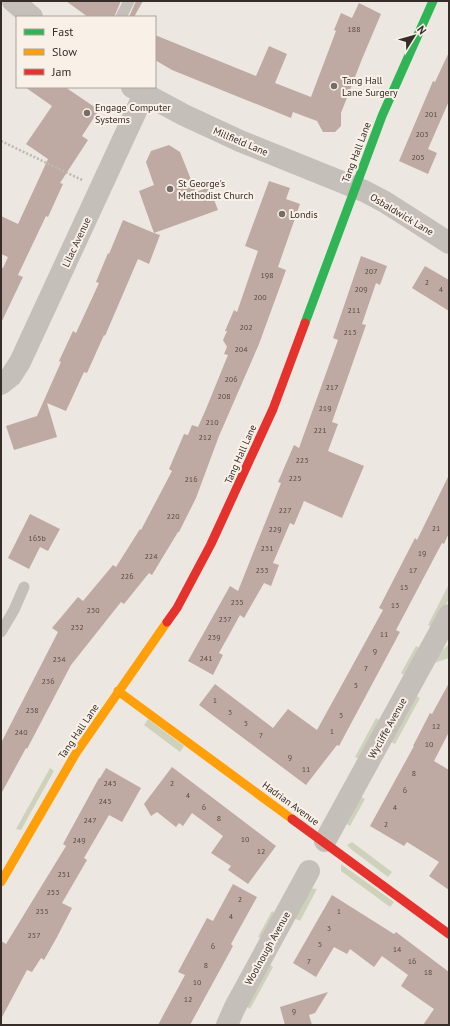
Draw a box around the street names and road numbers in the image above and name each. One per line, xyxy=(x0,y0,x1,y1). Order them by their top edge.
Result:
street label: Tang Hall Lane xyxy=(339,120,374,184)
street label: Millfield Lane xyxy=(211,124,270,159)
street label: Osbaldwick Lane xyxy=(368,190,436,239)
street label: Lilac Avenue xyxy=(59,215,94,269)
street label: Tang Hall Lane xyxy=(222,422,259,486)
street label: Wycliffe Avenue xyxy=(365,695,410,761)
street label: Tang Hall Lane xyxy=(55,701,102,761)
street label: Hadrian Avenue xyxy=(260,778,322,828)
street label: Woolnough Avenue xyxy=(242,909,293,987)

